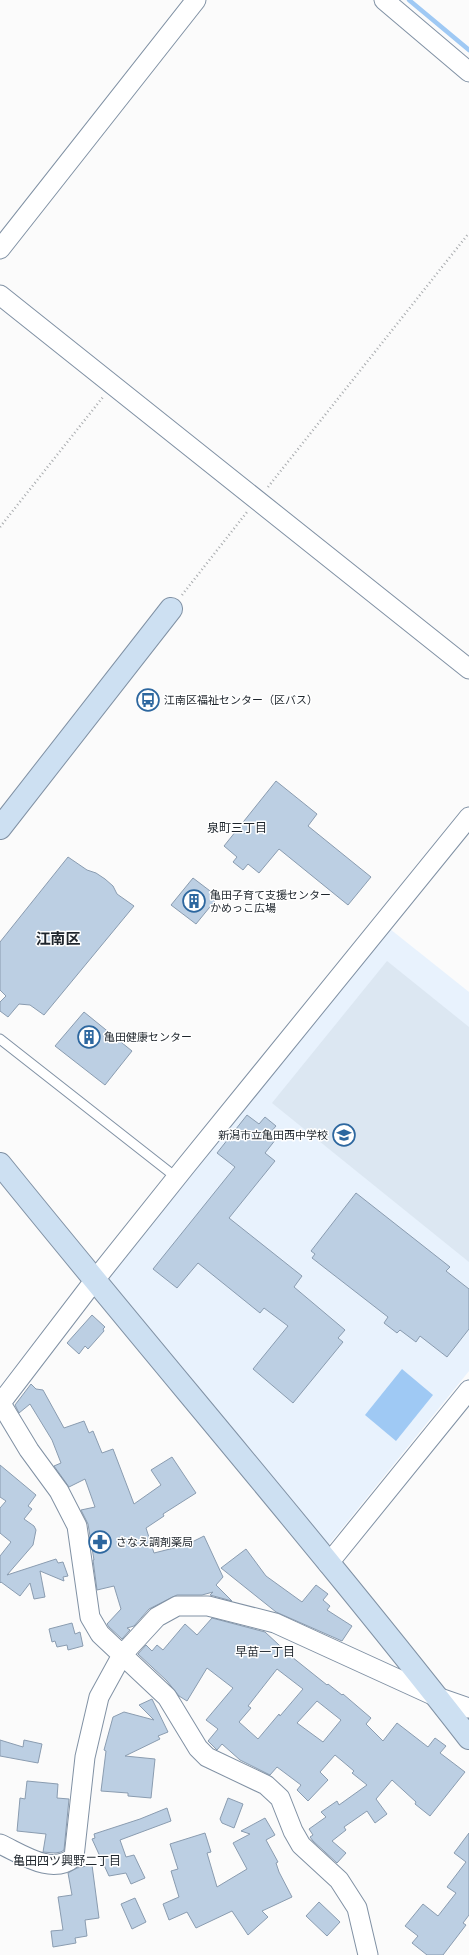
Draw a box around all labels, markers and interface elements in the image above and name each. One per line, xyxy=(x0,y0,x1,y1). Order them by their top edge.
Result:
bus stop icon: 江南区福祉センター（区バス） xyxy=(135,687,161,713)
place label: 江南区福祉センター（区バス） xyxy=(164,693,318,707)
district label: 泉町三丁目 xyxy=(207,820,267,836)
building icon: 亀田子育て支援センター かめっこ広場 xyxy=(181,888,207,914)
place label: 亀田子育て支援センター かめっこ広場 xyxy=(210,888,331,915)
district label: 江南区 xyxy=(35,929,81,948)
building icon: 亀田健康センター xyxy=(76,1024,102,1050)
place label: 亀田健康センター xyxy=(104,1030,192,1044)
school or university icon: 新潟市立亀田西中学校 xyxy=(331,1122,357,1148)
place label: 新潟市立亀田西中学校 xyxy=(218,1128,328,1142)
pharmacy icon: さなえ調剤薬局 xyxy=(87,1529,113,1555)
place label: さなえ調剤薬局 xyxy=(116,1535,193,1549)
district label: 早苗一丁目 xyxy=(235,1644,295,1660)
district label: 亀田四ツ興野二丁目 xyxy=(13,1853,121,1869)

